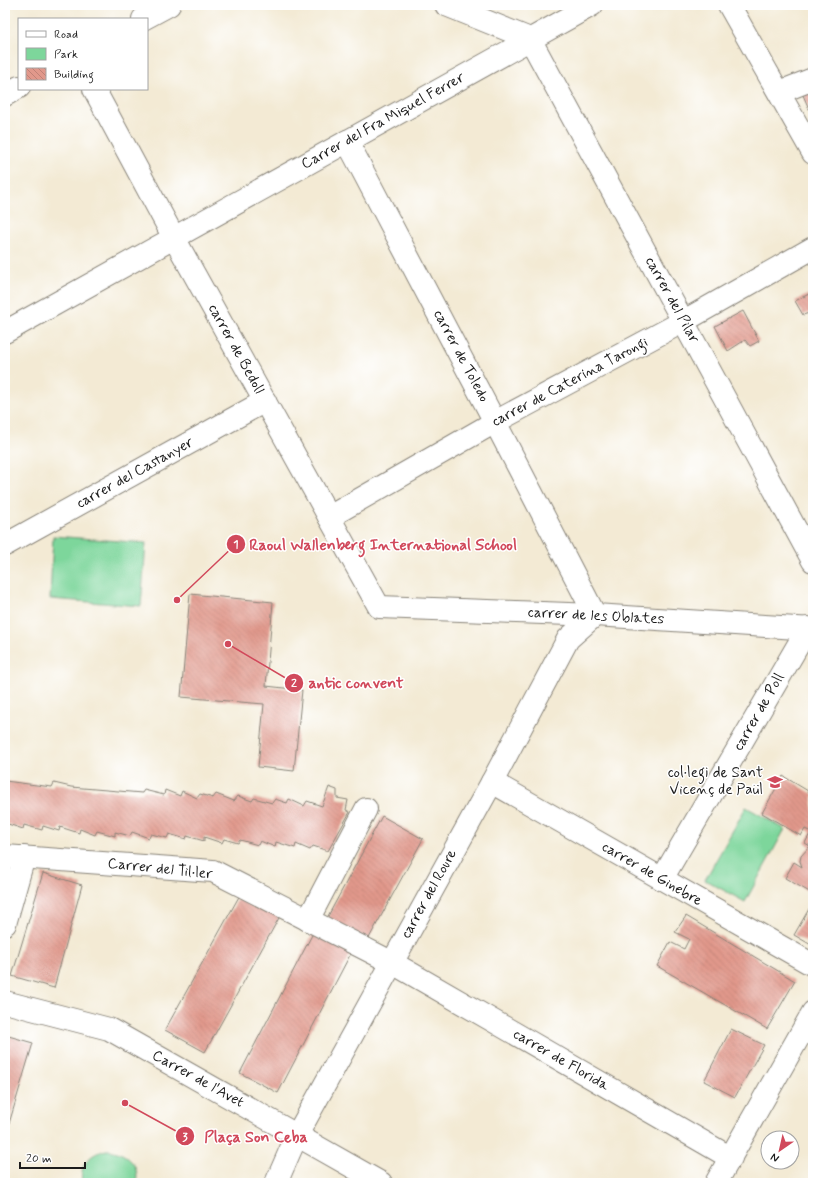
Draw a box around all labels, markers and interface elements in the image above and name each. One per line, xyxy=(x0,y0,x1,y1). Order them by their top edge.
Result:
legend xyxy=(18,18,148,90)
text: Road xyxy=(54,27,78,43)
text: Park xyxy=(54,47,78,63)
text: Building xyxy=(54,67,94,84)
street label: Carrer del Fra Miquel Ferrer xyxy=(298,68,468,174)
street label: carrer del Pilar xyxy=(640,253,704,347)
street label: carrer de Bedoll xyxy=(203,301,269,397)
street label: carrer de Toledo xyxy=(428,306,494,406)
street label: carrer de Caterina Tarongi xyxy=(488,332,652,433)
street label: carrer del Castanyer xyxy=(73,433,197,513)
callout: Raoul Wallenberg International School xyxy=(226,530,520,558)
text: Raoul Wallenberg International School xyxy=(249,535,517,558)
text: 1 xyxy=(233,537,239,553)
street label: carrer de les Oblates xyxy=(527,602,665,630)
callout: antic convent xyxy=(284,669,408,697)
street label: carrer de Poll xyxy=(729,669,789,754)
text: antic convent xyxy=(308,673,404,694)
text: 2 xyxy=(291,676,297,692)
place label: col·legi de Sant Vicenç de Paül xyxy=(668,763,763,800)
school or university icon: col·legi de Sant Vicenç de Paül xyxy=(766,773,784,791)
street label: carrer de Ginebre xyxy=(598,837,706,911)
street label: carrer del Roure xyxy=(396,846,462,942)
street label: Carrer del Til·ler xyxy=(107,854,214,885)
street label: carrer de Florida xyxy=(509,1024,614,1096)
street label: Carrer de l'Avet xyxy=(148,1045,248,1113)
callout: Plaça Son Ceba xyxy=(175,1122,317,1150)
text: Plaça Son Ceba xyxy=(204,1127,308,1148)
text: 3 xyxy=(182,1130,188,1146)
north arrow xyxy=(760,1130,800,1170)
scale bar xyxy=(20,1144,85,1170)
text: N xyxy=(768,1150,782,1165)
text: 20 m xyxy=(26,1151,52,1167)

